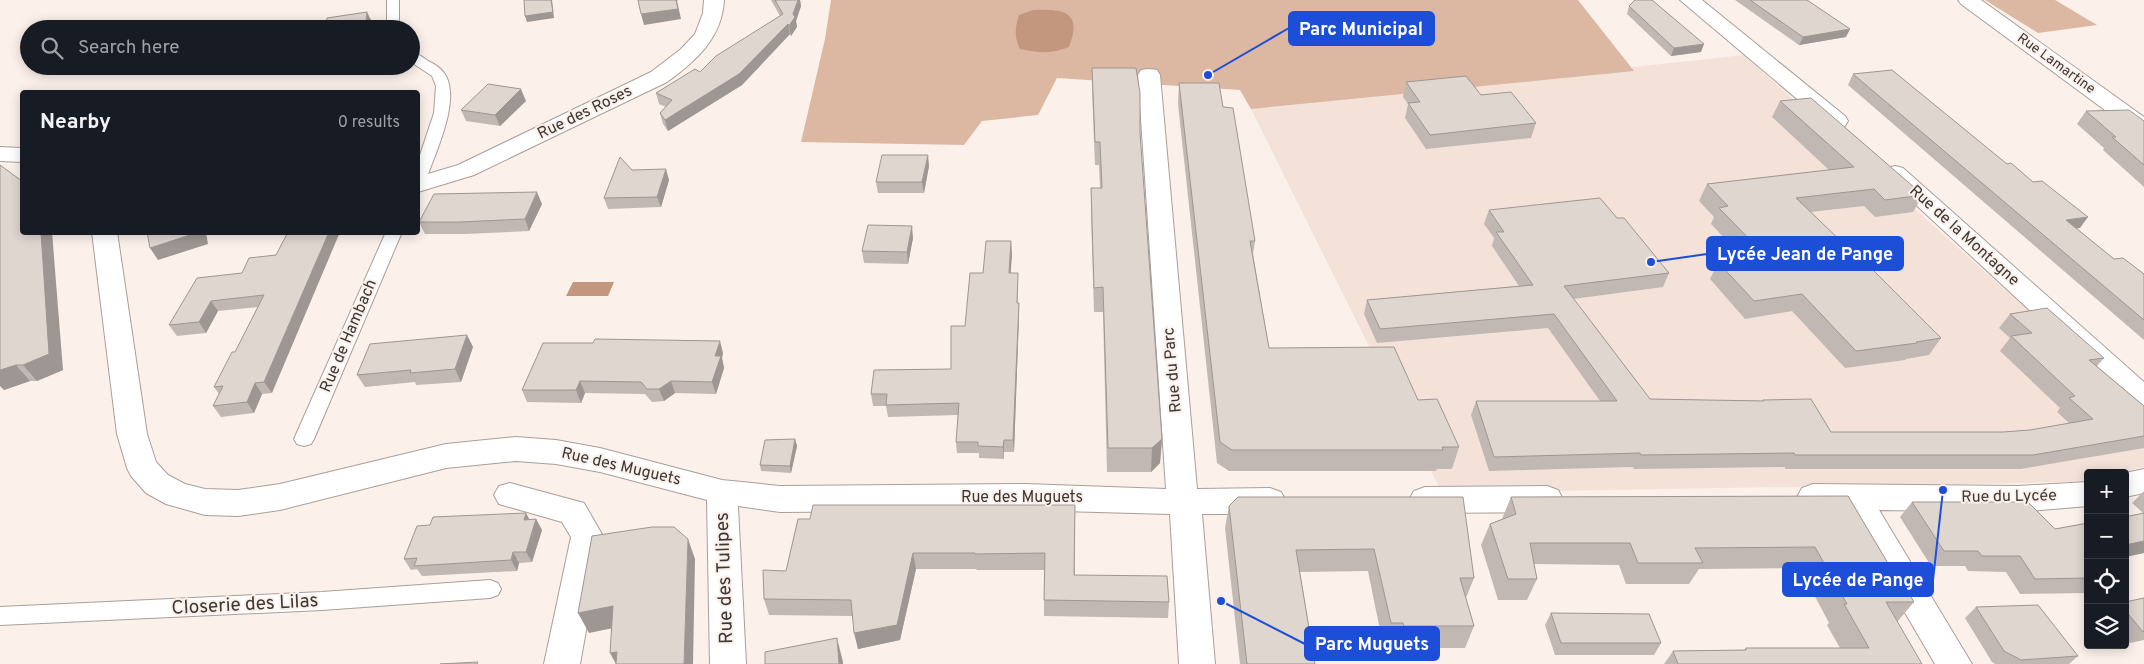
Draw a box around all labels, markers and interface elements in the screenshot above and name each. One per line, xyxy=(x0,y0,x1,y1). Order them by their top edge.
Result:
callout: Parc Municipal xyxy=(1289,12,1434,45)
text: Parc Municipal xyxy=(1299,19,1423,42)
search box xyxy=(20,20,420,75)
street label: Rue Lamartine xyxy=(2014,30,2098,98)
icon: search xyxy=(38,34,66,62)
text: Search here xyxy=(78,36,180,60)
street label: Rue des Roses xyxy=(534,82,636,144)
text: Nearby xyxy=(40,109,111,136)
text: 0 results xyxy=(338,113,400,133)
street label: Rue de la Montagne xyxy=(1905,181,2023,291)
callout: Lycée Jean de Pange xyxy=(1707,237,1903,270)
text: Lycée Jean de Pange xyxy=(1717,244,1893,267)
street label: Rue de Hambach xyxy=(316,276,382,396)
street label: Rue du Parc xyxy=(1159,326,1187,414)
street label: Rue des Muguets xyxy=(559,444,683,490)
map controls xyxy=(2084,469,2129,649)
button: + xyxy=(2084,469,2129,514)
street label: Rue du Lycée xyxy=(1961,486,2057,508)
street label: Rue des Muguets xyxy=(961,488,1083,508)
street label: Rue des Tulipes xyxy=(711,512,739,644)
button: − xyxy=(2084,514,2129,559)
button: locate xyxy=(2084,559,2129,604)
callout: Lycée de Pange xyxy=(1783,563,1933,596)
text: Lycée de Pange xyxy=(1793,570,1923,593)
street label: Closerie des Lilas xyxy=(171,589,319,621)
button: layers xyxy=(2084,604,2129,649)
callout: Parc Muguets xyxy=(1305,627,1439,660)
text: Parc Muguets xyxy=(1315,634,1429,657)

